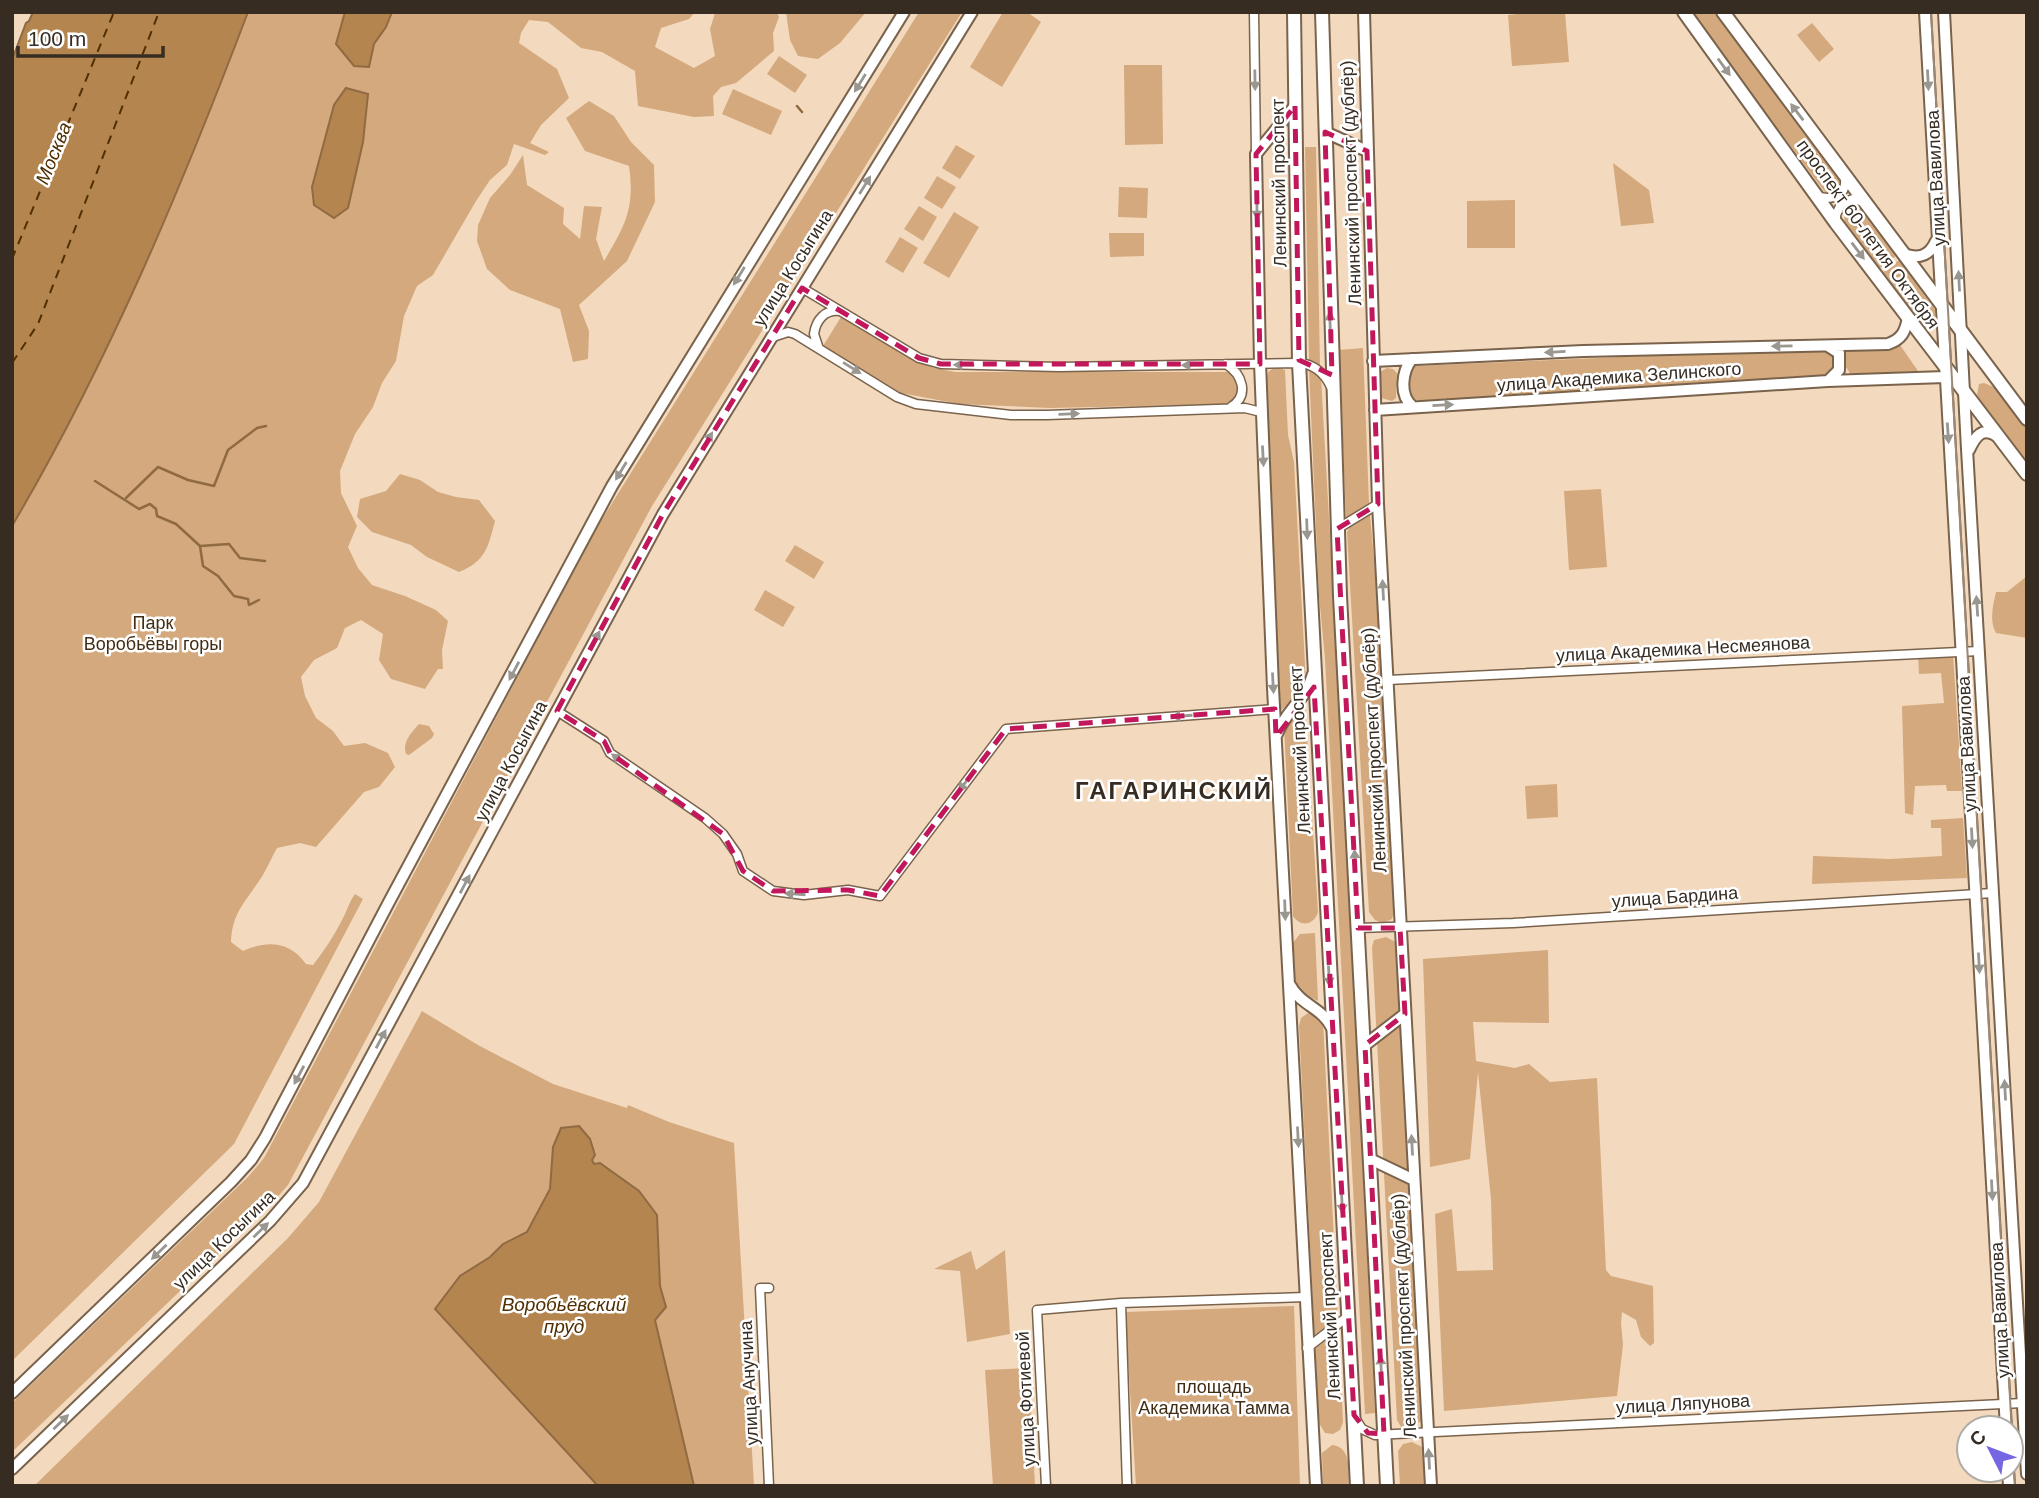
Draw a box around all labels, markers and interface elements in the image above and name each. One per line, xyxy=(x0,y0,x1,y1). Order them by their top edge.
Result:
scale bar xyxy=(18,14,163,58)
text: 100 m xyxy=(28,27,86,50)
one-way arrow xyxy=(1717,58,1731,76)
street label: Ленинский проспект (дублёр) xyxy=(1337,60,1365,306)
one-way arrow xyxy=(1249,70,1261,92)
one-way arrow xyxy=(1923,70,1934,92)
one-way arrow xyxy=(853,74,866,93)
street label: Ленинский проспект xyxy=(1268,99,1290,267)
one-way arrow xyxy=(1790,104,1805,122)
street label: улица Вавилова xyxy=(1922,108,1950,247)
water label: Москва xyxy=(32,119,75,187)
street label: проспект 60-летия Октября xyxy=(1793,136,1943,332)
one-way arrow xyxy=(858,176,871,195)
one-way arrow xyxy=(1251,198,1263,220)
street label: улица Косыгина xyxy=(749,205,837,330)
one-way arrow xyxy=(1850,242,1865,260)
one-way arrow xyxy=(733,267,746,286)
one-way arrow xyxy=(1953,270,1964,292)
one-way arrow xyxy=(1325,311,1336,333)
one-way arrow xyxy=(1771,340,1793,352)
one-way arrow xyxy=(1543,347,1565,358)
street label: улица Академика Зелинского xyxy=(1496,358,1742,396)
one-way arrow xyxy=(953,359,975,370)
one-way arrow xyxy=(1180,359,1202,371)
one-way arrow xyxy=(842,362,861,375)
one-way arrow xyxy=(1432,399,1454,410)
one-way arrow xyxy=(1058,409,1080,420)
one-way arrow xyxy=(1943,422,1954,444)
one-way arrow xyxy=(701,432,714,451)
one-way arrow xyxy=(1258,445,1269,467)
one-way arrow xyxy=(615,461,628,480)
one-way arrow xyxy=(1301,518,1312,540)
one-way arrow xyxy=(1377,579,1388,601)
one-way arrow xyxy=(1971,594,1982,616)
park label: Парк Воробьёвы горы xyxy=(84,613,222,654)
street label: Ленинский проспект (дублёр) xyxy=(1358,627,1390,873)
one-way arrow xyxy=(589,629,601,649)
street label: улица Академика Несмеянова xyxy=(1555,632,1812,666)
one-way arrow xyxy=(508,661,519,681)
street label: Ленинский проспект xyxy=(1286,665,1314,835)
one-way arrow xyxy=(1268,672,1279,694)
street label: улица Вавилова xyxy=(1953,674,1981,813)
street label: улица Косыгина xyxy=(471,697,552,825)
one-way arrow xyxy=(1171,711,1193,722)
one-way arrow xyxy=(611,753,629,767)
one-way arrow xyxy=(958,774,972,792)
district label: ГАГАРИНСКИЙ xyxy=(1075,777,1273,804)
one-way arrow xyxy=(1967,827,1978,849)
one-way arrow xyxy=(1349,848,1360,870)
one-way arrow xyxy=(459,873,471,893)
street label: улица Бардина xyxy=(1611,883,1740,911)
one-way arrow xyxy=(783,888,805,899)
one-way arrow xyxy=(1280,899,1291,921)
one-way arrow xyxy=(1974,952,1985,974)
one-way arrow xyxy=(1324,965,1335,987)
one-way arrow xyxy=(376,1029,387,1049)
one-way arrow xyxy=(293,1066,305,1086)
one-way arrow xyxy=(1999,1079,2010,1101)
one-way arrow xyxy=(1292,1126,1303,1148)
one-way arrow xyxy=(1406,1133,1417,1155)
one-way arrow xyxy=(1987,1179,1998,1201)
street label: улица Косыгина xyxy=(169,1186,280,1294)
one-way arrow xyxy=(1336,1193,1347,1215)
street label: Ленинский проспект (дублёр) xyxy=(1388,1193,1420,1439)
one-way arrow xyxy=(252,1222,269,1238)
street label: Ленинский проспект xyxy=(1316,1231,1344,1401)
street label: улица Вавилова xyxy=(1986,1240,2014,1379)
one-way arrow xyxy=(151,1243,168,1259)
water label: Воробьёвский пруд xyxy=(502,1294,627,1337)
street label: улица Анучина xyxy=(736,1319,762,1446)
street label: улица Фотиевой xyxy=(1012,1331,1040,1467)
one-way arrow xyxy=(1376,1355,1387,1377)
park label: площадь Академика Тамма xyxy=(1138,1377,1291,1418)
street label: улица Ляпунова xyxy=(1616,1390,1751,1417)
one-way arrow xyxy=(53,1413,70,1430)
north arrow xyxy=(1955,1414,2025,1484)
text: С xyxy=(1965,1426,1990,1450)
one-way arrow xyxy=(1424,1448,1435,1470)

